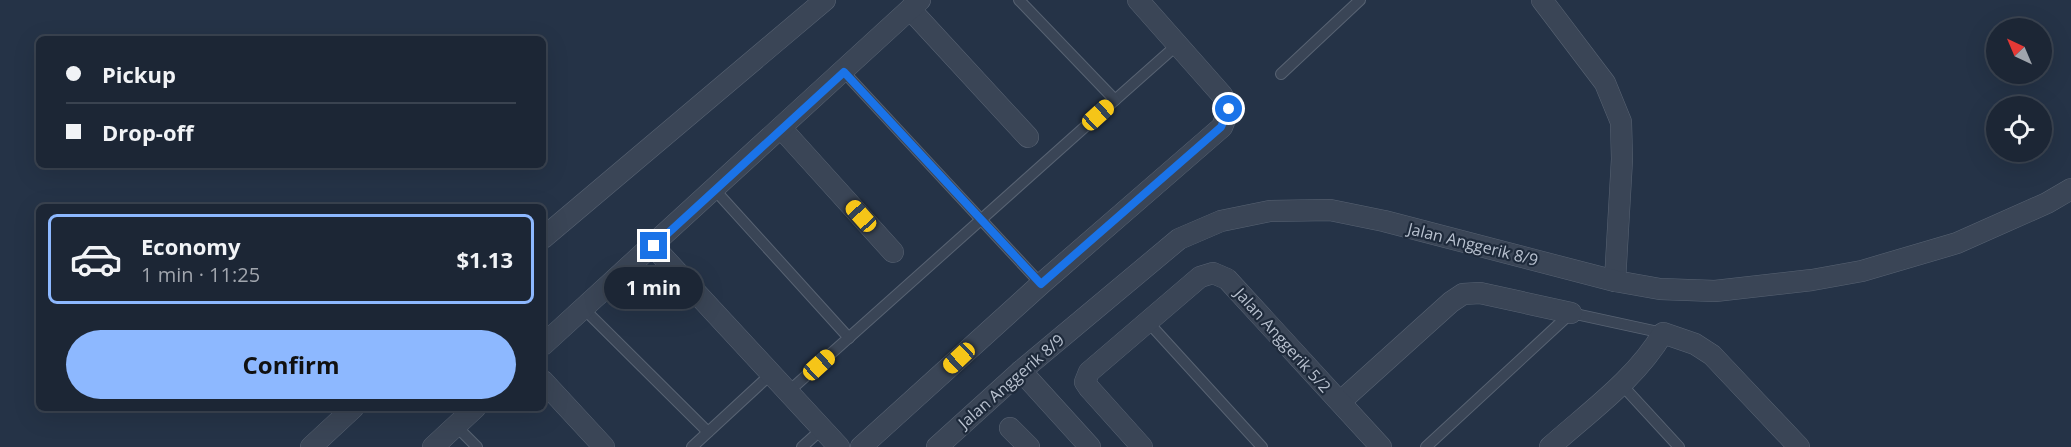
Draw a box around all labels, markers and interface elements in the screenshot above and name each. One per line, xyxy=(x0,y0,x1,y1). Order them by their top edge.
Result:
north arrow xyxy=(1986,18,2052,84)
map controls xyxy=(1986,18,2052,162)
text: Pickup xyxy=(102,59,176,89)
route start xyxy=(1215,95,1242,122)
car xyxy=(1079,96,1117,134)
button: locate xyxy=(1986,96,2052,162)
text: Drop-off xyxy=(102,117,194,147)
car xyxy=(842,197,880,235)
street label: Jalan Anggerik 8/9 xyxy=(1404,217,1541,271)
text: Economy xyxy=(141,231,240,261)
icon: car xyxy=(69,232,123,286)
route end xyxy=(640,232,667,259)
text: $1.13 xyxy=(456,244,513,274)
text: 1 min · 11:25 xyxy=(141,261,260,288)
callout: 1 min xyxy=(604,267,704,309)
text: 1 min xyxy=(626,274,681,301)
street label: Jalan Anggerik 5/2 xyxy=(1229,281,1336,397)
street label: Jalan Anggerik 8/9 xyxy=(952,329,1069,434)
button: Confirm xyxy=(66,330,516,399)
car xyxy=(940,339,978,377)
car xyxy=(800,346,838,384)

